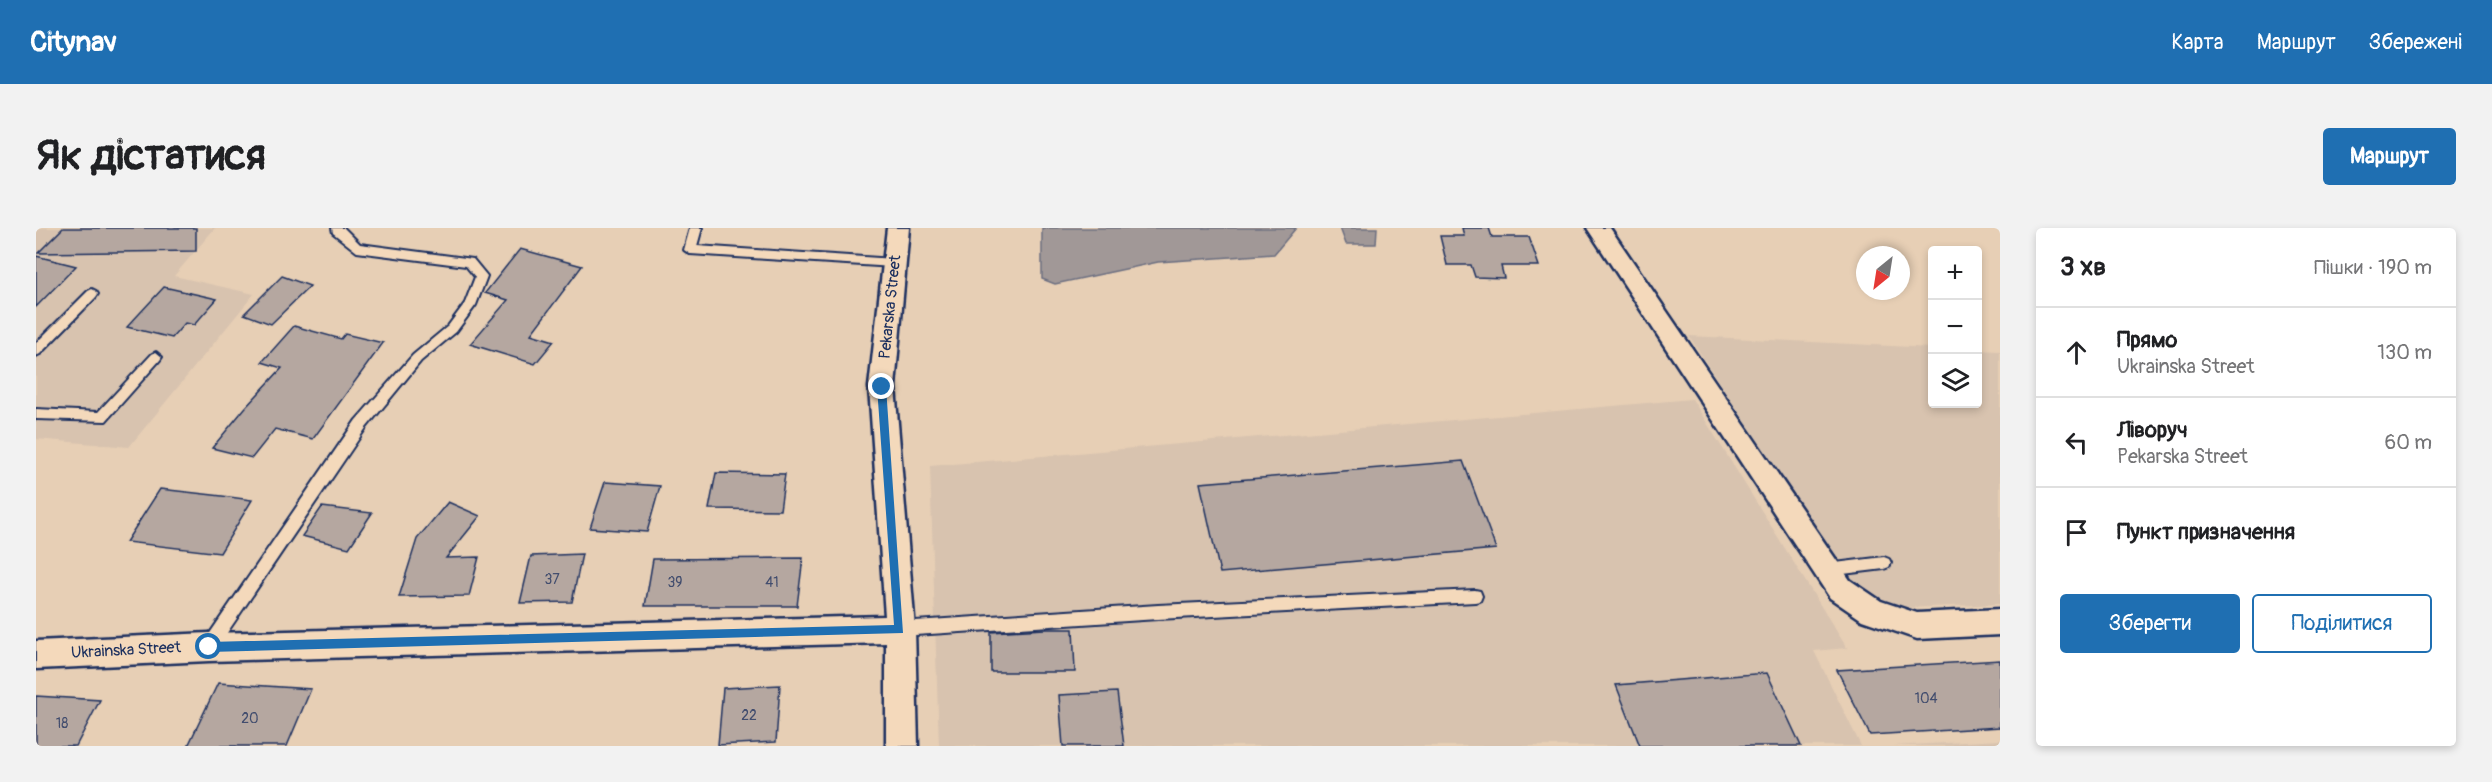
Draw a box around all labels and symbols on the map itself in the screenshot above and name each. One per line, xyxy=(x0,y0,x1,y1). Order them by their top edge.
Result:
north arrow xyxy=(1856,246,1910,300)
street label: Pekarska Street xyxy=(875,253,905,360)
route end xyxy=(868,373,894,399)
house number: 37 xyxy=(544,571,560,588)
house number: 39 xyxy=(667,574,683,591)
house number: 41 xyxy=(765,574,779,591)
route start xyxy=(195,633,221,659)
street label: Ukrainska Street xyxy=(71,637,182,663)
house number: 104 xyxy=(1914,690,1938,707)
house number: 22 xyxy=(741,707,757,724)
house number: 20 xyxy=(241,710,259,727)
house number: 18 xyxy=(56,715,68,732)

